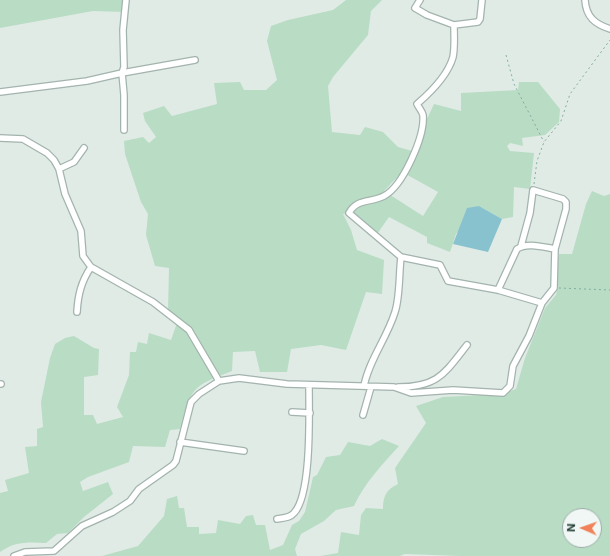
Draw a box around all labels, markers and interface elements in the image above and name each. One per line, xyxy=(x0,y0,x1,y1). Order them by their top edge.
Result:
north arrow xyxy=(562,508,602,548)
text: N xyxy=(564,523,578,532)

